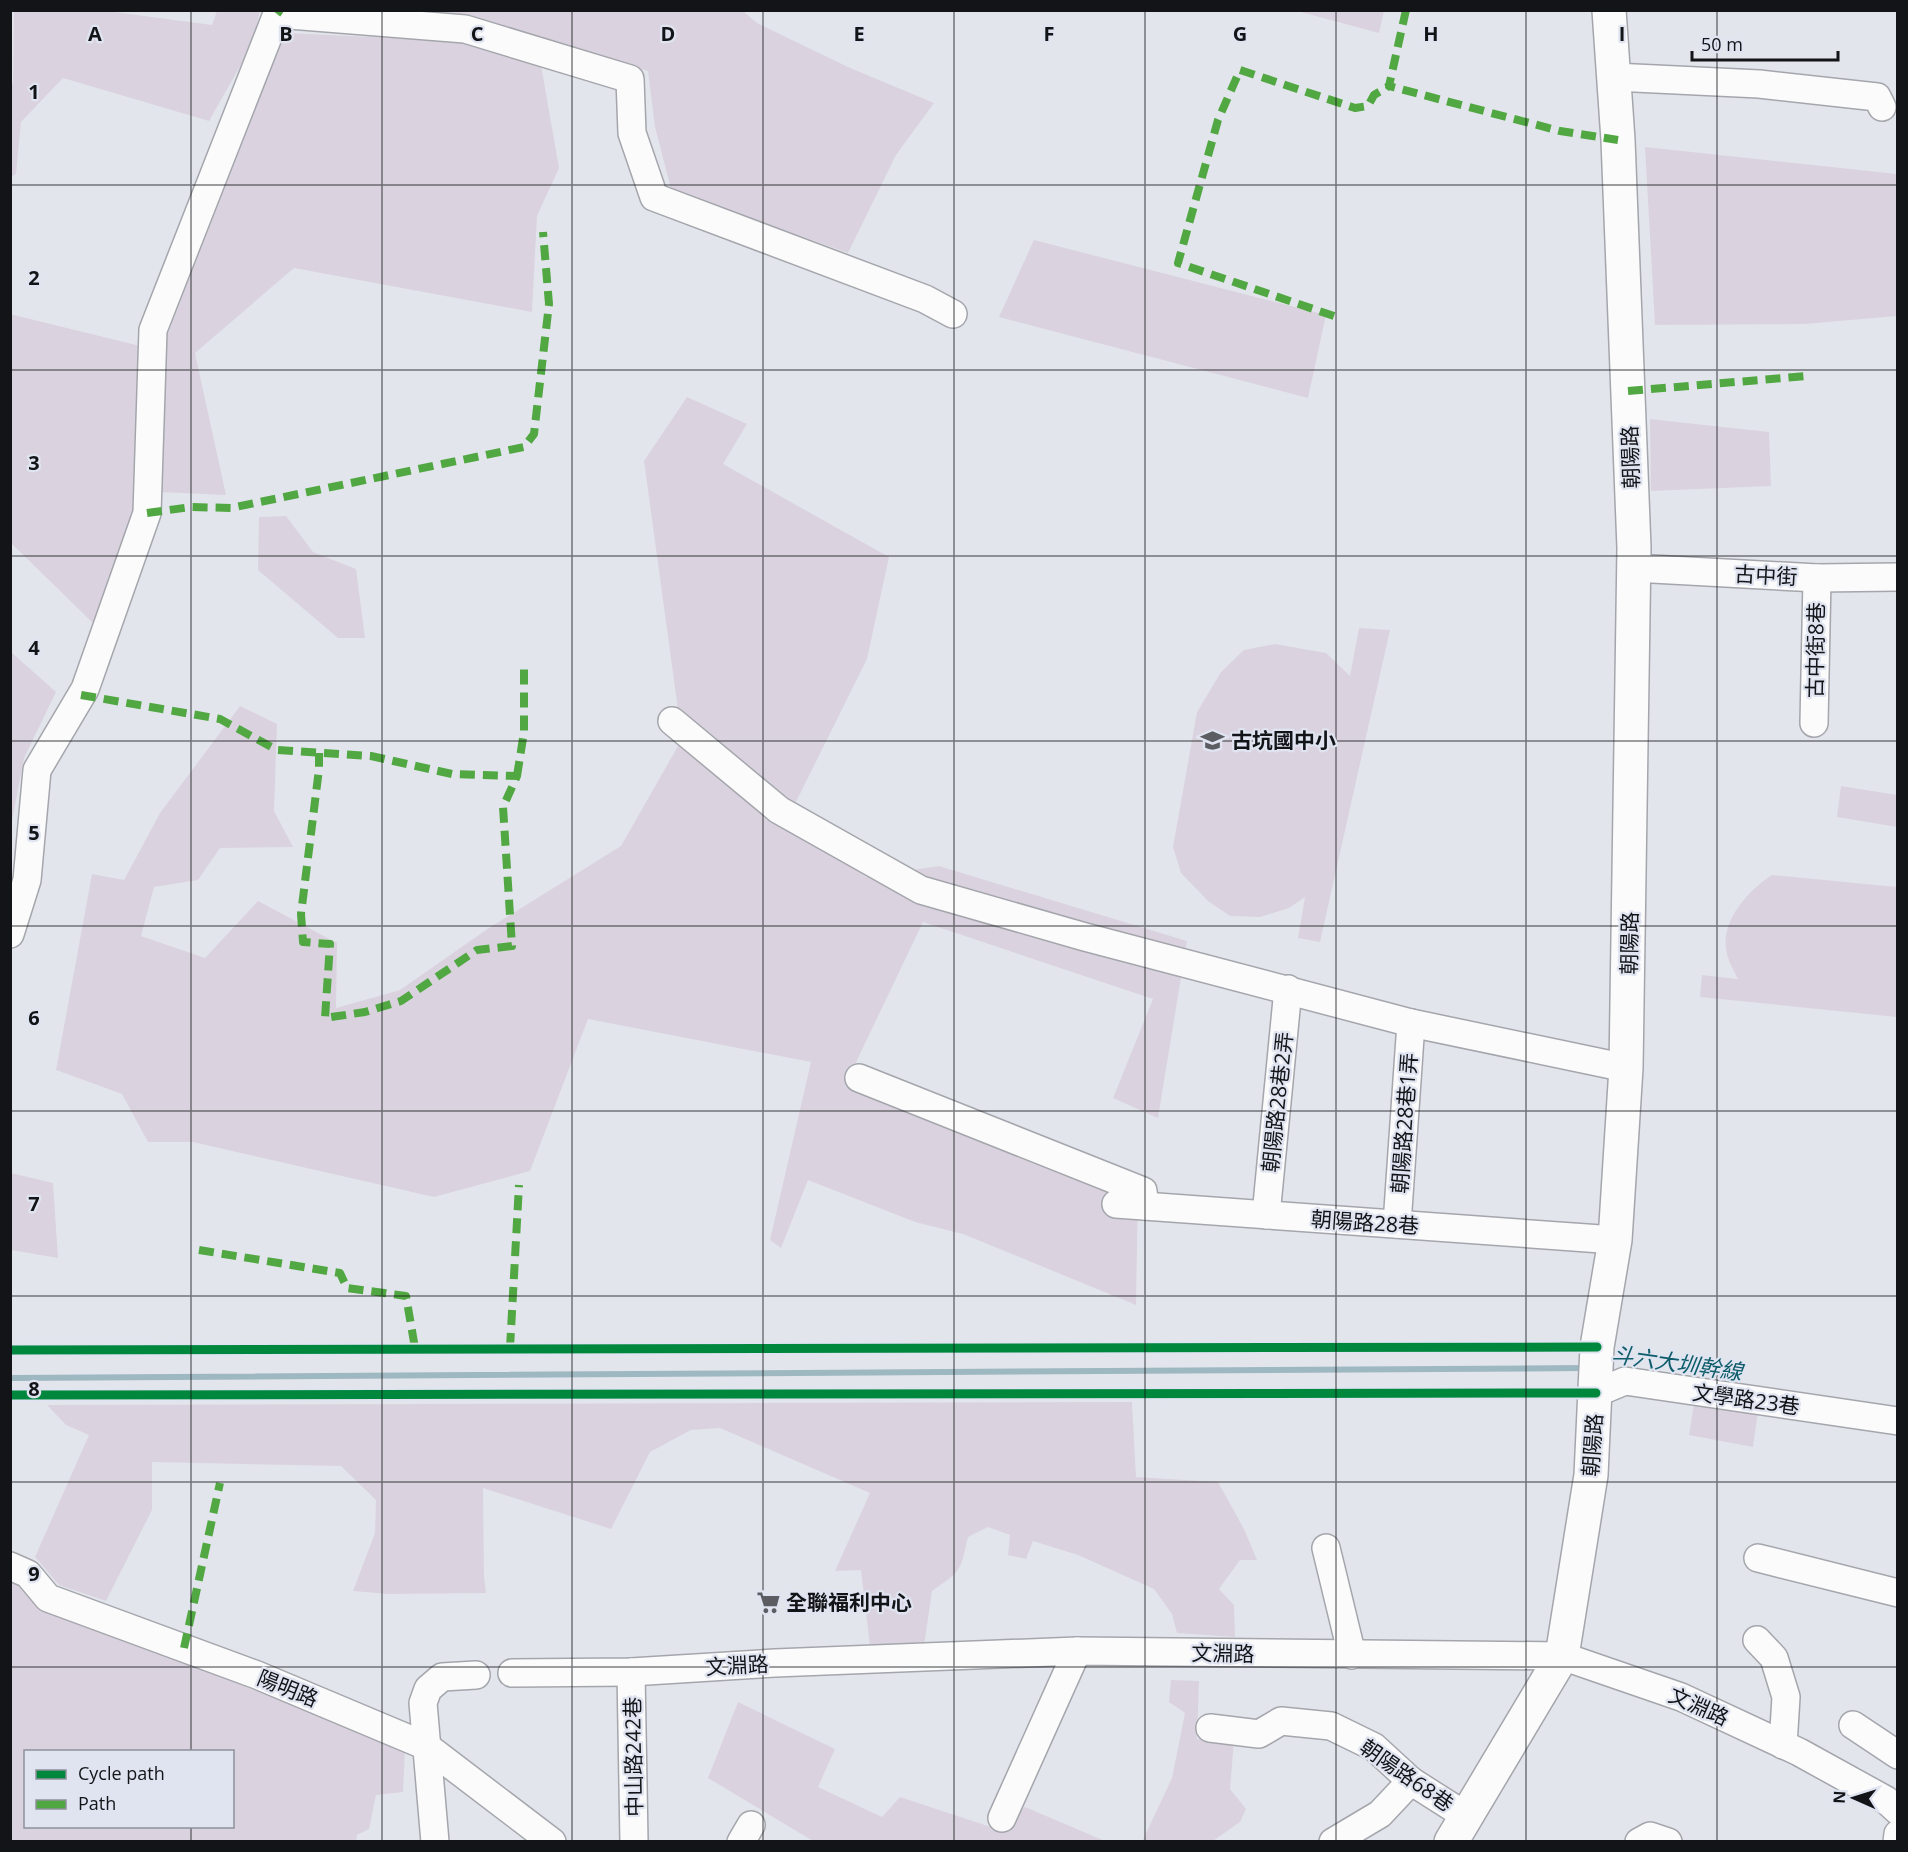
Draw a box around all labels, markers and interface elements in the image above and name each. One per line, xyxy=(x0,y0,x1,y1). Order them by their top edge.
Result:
text: A xyxy=(88,20,102,47)
text: B xyxy=(279,20,293,47)
text: C xyxy=(471,20,484,47)
text: D xyxy=(661,20,675,47)
text: E xyxy=(853,20,865,47)
text: F xyxy=(1044,20,1054,47)
text: G xyxy=(1233,20,1247,47)
text: H xyxy=(1423,20,1439,47)
text: I xyxy=(1619,20,1625,47)
scale bar xyxy=(1692,24,1838,62)
text: 50 m xyxy=(1701,32,1743,56)
text: 1 xyxy=(28,78,40,105)
text: 2 xyxy=(28,264,40,291)
street label: 朝陽路 xyxy=(1615,425,1645,489)
text: 3 xyxy=(28,449,40,476)
street label: 古中街 xyxy=(1734,559,1798,591)
street label: 古中街8巷 xyxy=(1800,602,1830,698)
text: 4 xyxy=(28,634,40,661)
place label: 古坑國中小 xyxy=(1231,726,1336,754)
school or university icon: 古坑國中小 xyxy=(1200,727,1226,753)
text: 5 xyxy=(28,819,40,846)
street label: 朝陽路 xyxy=(1614,911,1644,975)
text: 6 xyxy=(28,1004,40,1031)
street label: 朝陽路28巷2弄 xyxy=(1256,1030,1298,1174)
street label: 朝陽路28巷1弄 xyxy=(1385,1052,1423,1194)
text: 7 xyxy=(28,1190,40,1217)
street label: 朝陽路28巷 xyxy=(1310,1204,1420,1240)
water label: 斗六大圳幹線 xyxy=(1610,1338,1747,1386)
text: 8 xyxy=(28,1375,40,1402)
street label: 文學路23巷 xyxy=(1691,1378,1801,1420)
street label: 朝陽路 xyxy=(1576,1413,1608,1477)
text: 9 xyxy=(28,1560,40,1587)
place label: 全聯福利中心 xyxy=(786,1588,912,1616)
supermarket icon: 全聯福利中心 xyxy=(755,1589,781,1615)
street label: 文淵路 xyxy=(1191,1638,1255,1668)
street label: 文淵路 xyxy=(705,1649,769,1681)
street label: 陽明路 xyxy=(254,1663,322,1713)
street label: 文淵路 xyxy=(1665,1680,1733,1732)
street label: 中山路242巷 xyxy=(618,1697,648,1817)
street label: 朝陽路68巷 xyxy=(1355,1733,1459,1817)
legend xyxy=(24,1750,234,1828)
text: Cycle path xyxy=(78,1761,165,1785)
north arrow xyxy=(1824,1768,1884,1828)
text: N xyxy=(1828,1790,1850,1804)
text: Path xyxy=(78,1791,116,1815)

